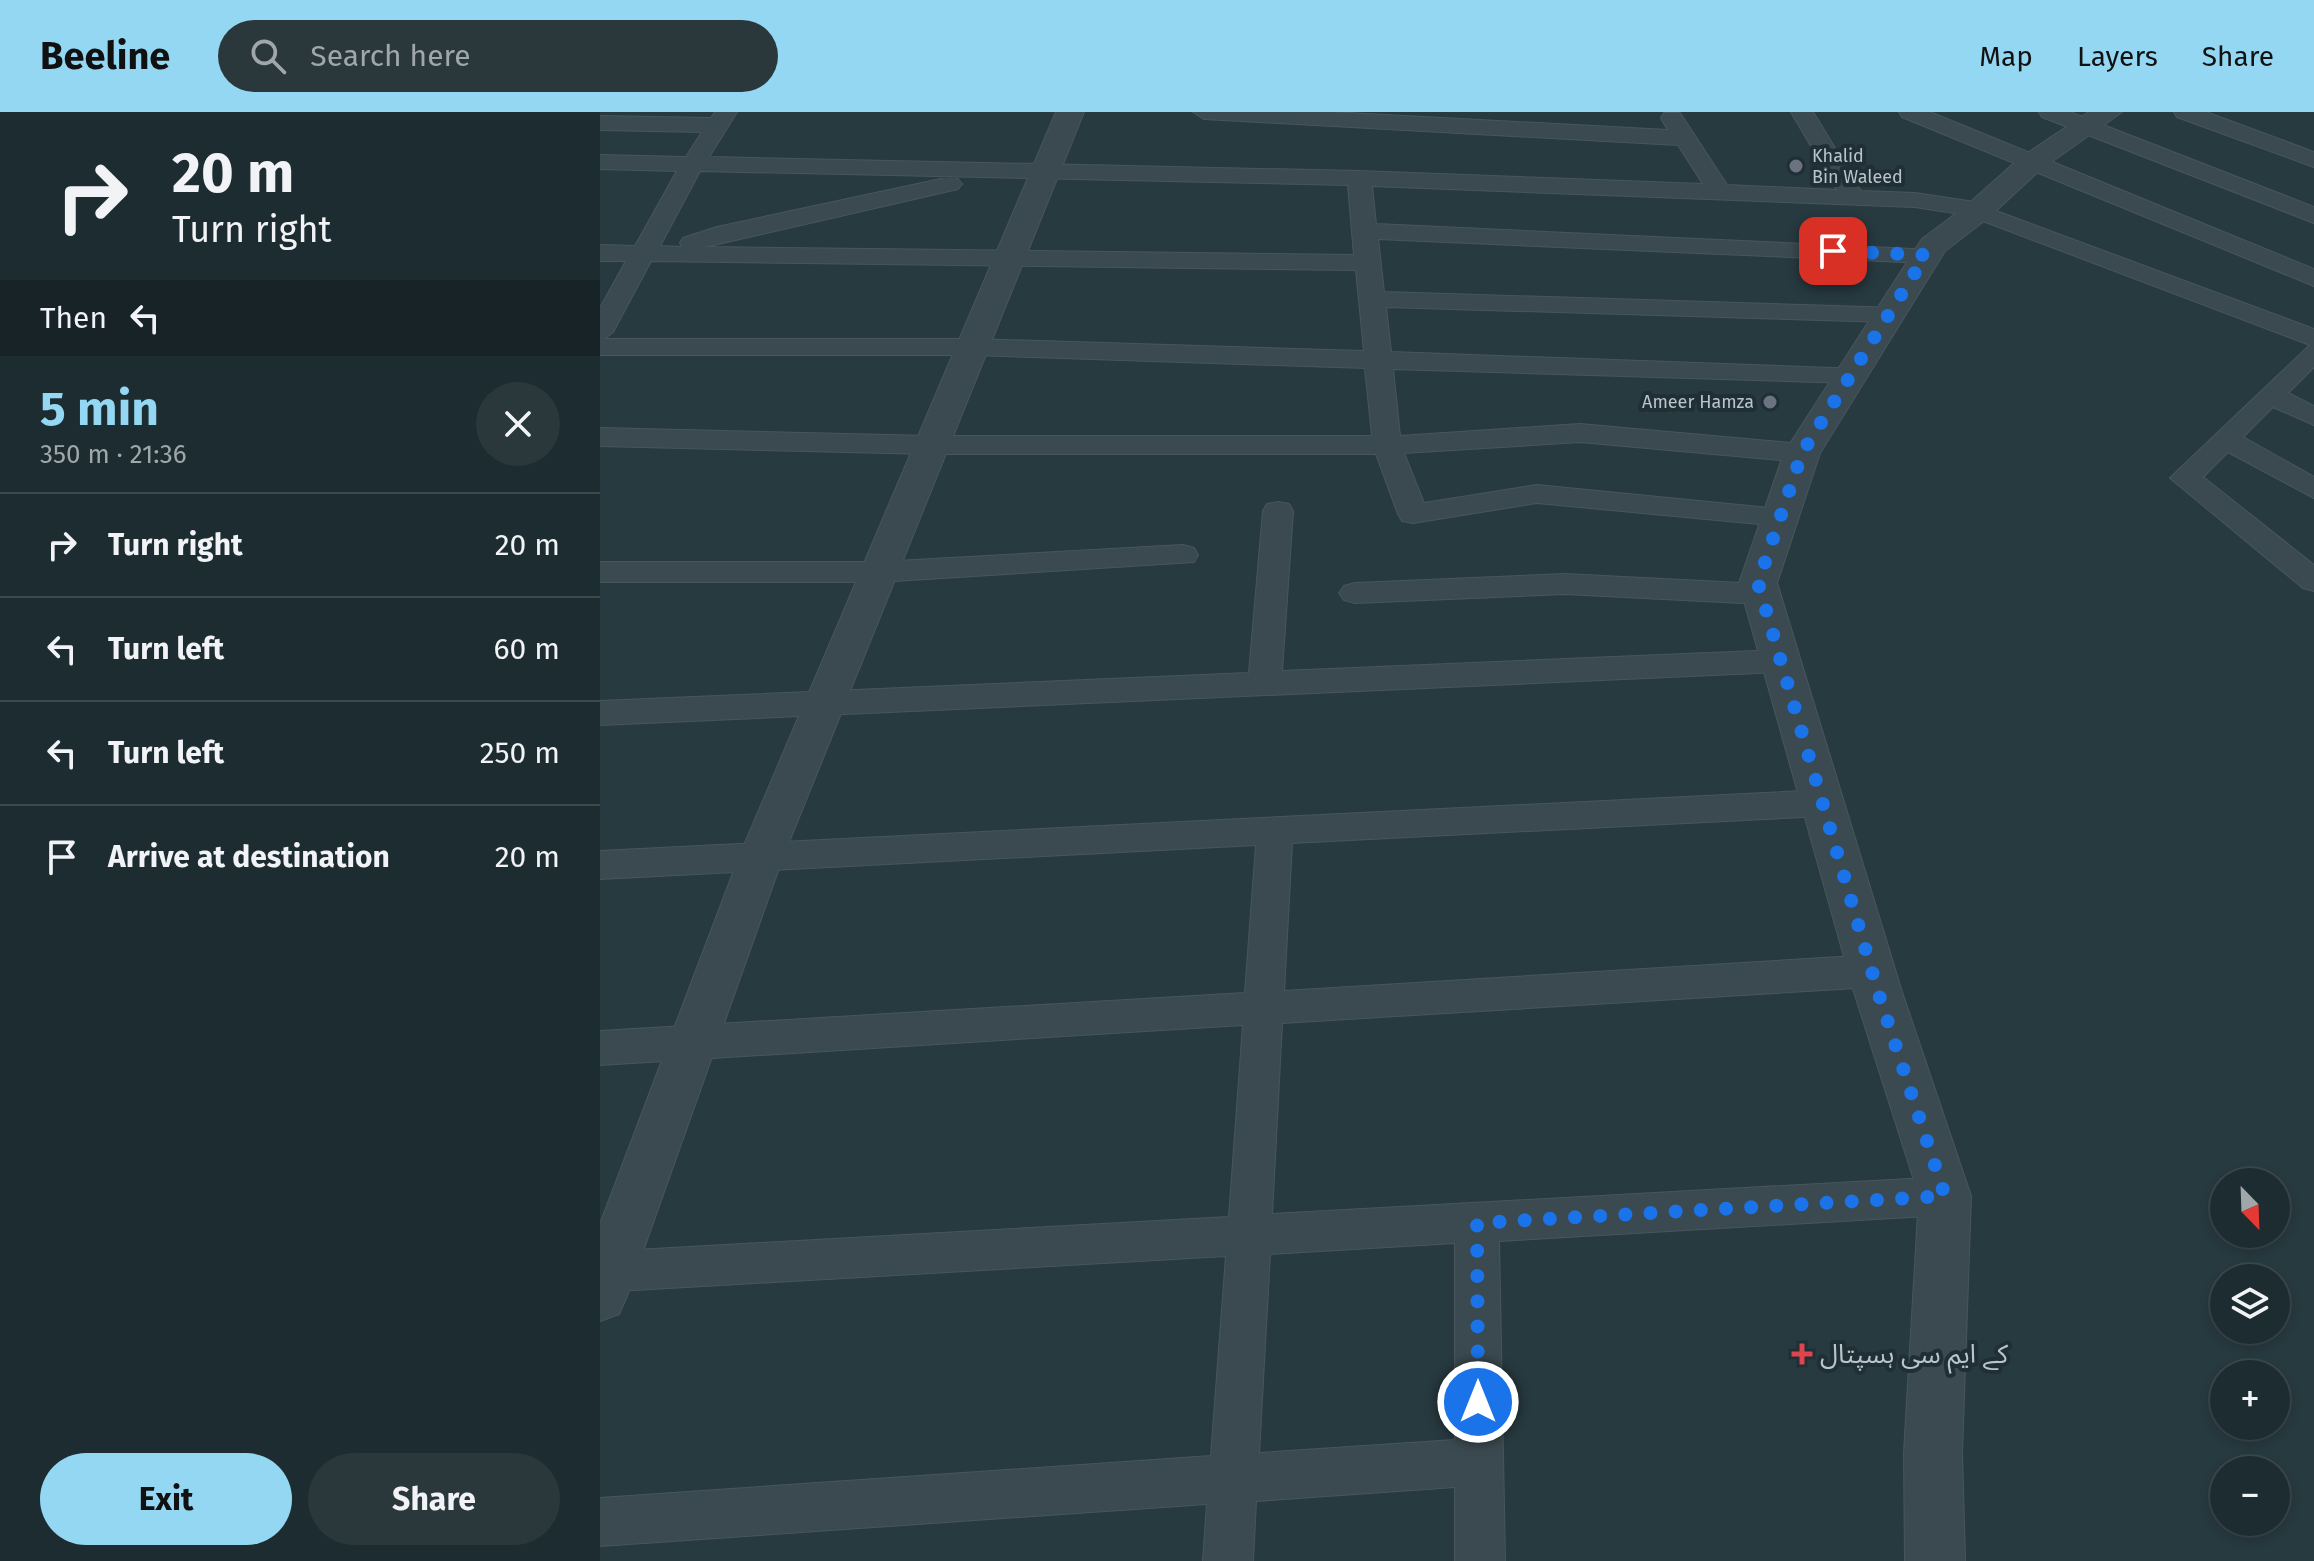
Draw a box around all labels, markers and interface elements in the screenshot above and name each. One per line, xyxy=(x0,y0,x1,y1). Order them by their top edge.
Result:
search box xyxy=(218,20,778,92)
text: Beeline xyxy=(40,33,170,79)
icon: search xyxy=(246,34,290,78)
text: Search here xyxy=(310,38,471,74)
text: Map xyxy=(1979,40,2033,73)
text: Layers xyxy=(2077,40,2158,73)
text: Share xyxy=(2202,40,2274,73)
text: 20 m xyxy=(172,140,294,207)
icon: right xyxy=(40,144,144,248)
place label: Khalid Bin Waleed xyxy=(1812,145,1903,188)
marker: Khalid Bin Waleed xyxy=(1787,157,1805,175)
text: Turn right xyxy=(172,208,332,252)
pin xyxy=(1799,217,1867,285)
icon: arrive xyxy=(1811,229,1855,273)
icon: left xyxy=(123,296,167,340)
text: Then xyxy=(40,300,107,336)
text: 5 min xyxy=(40,380,159,438)
button: close xyxy=(476,382,560,466)
place label: Ameer Hamza xyxy=(1642,391,1754,413)
marker: Ameer Hamza xyxy=(1761,393,1779,411)
text: 350 m · 21:36 xyxy=(40,439,186,470)
icon: right xyxy=(40,523,84,567)
text: Turn right xyxy=(108,527,243,563)
text: 20 m xyxy=(495,527,560,563)
icon: left xyxy=(40,627,84,671)
text: Turn left xyxy=(108,631,224,667)
text: 60 m xyxy=(494,631,560,667)
icon: left xyxy=(40,731,84,775)
text: Turn left xyxy=(108,735,224,771)
text: 250 m xyxy=(480,735,560,771)
icon: arrive xyxy=(40,835,84,879)
text: Arrive at destination xyxy=(108,839,390,875)
text: 20 m xyxy=(495,839,560,875)
north arrow xyxy=(2210,1168,2290,1248)
map controls xyxy=(2210,1168,2290,1536)
button: layers xyxy=(2210,1264,2290,1344)
place label: کے ایم سی ہسپتال xyxy=(1820,1339,2008,1374)
marker: کے ایم سی ہسپتال xyxy=(1791,1343,1813,1365)
position arrow xyxy=(1436,1360,1520,1444)
button: + xyxy=(2210,1360,2290,1440)
button: Exit xyxy=(40,1453,292,1545)
button: Share xyxy=(308,1453,560,1545)
button: − xyxy=(2210,1456,2290,1536)

